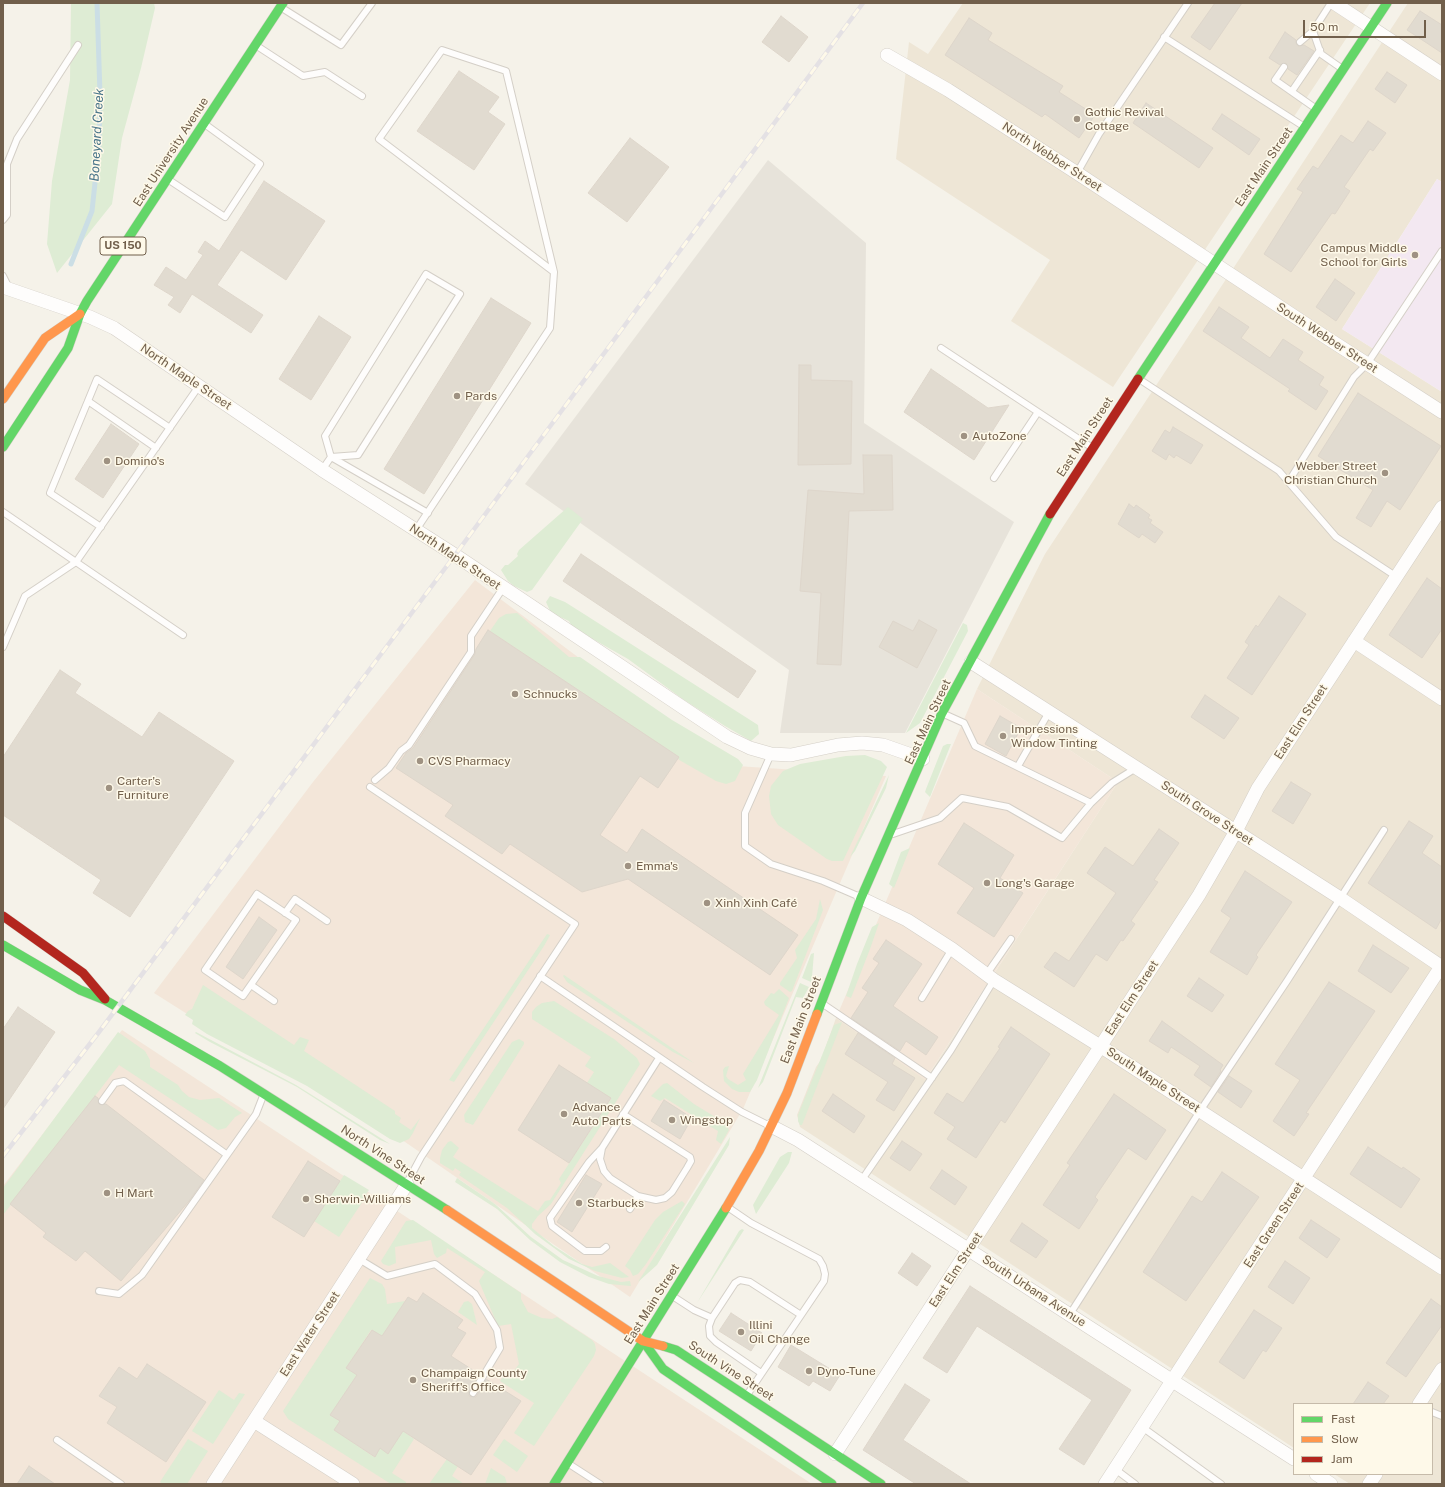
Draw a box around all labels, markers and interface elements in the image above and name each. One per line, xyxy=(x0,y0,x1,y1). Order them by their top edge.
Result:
scale bar xyxy=(1305,12,1428,38)
text: 50 m xyxy=(1310,20,1338,34)
water label: Boneyard Creek xyxy=(87,88,107,182)
street label: East University Avenue xyxy=(130,95,212,209)
place label: Gothic Revival Cottage xyxy=(1085,105,1164,133)
marker: Gothic Revival Cottage xyxy=(1072,114,1082,124)
street label: North Webber Street xyxy=(999,119,1105,195)
street label: East Main Street xyxy=(1232,125,1296,209)
road number: US 150 xyxy=(100,237,146,255)
place label: Campus Middle School for Girls xyxy=(1320,241,1407,269)
marker: Campus Middle School for Girls xyxy=(1410,250,1420,260)
street label: South Webber Street xyxy=(1274,300,1380,376)
street label: North Maple Street xyxy=(138,341,234,413)
place label: Pards xyxy=(465,389,497,403)
marker: Pards xyxy=(452,391,462,401)
street label: East Main Street xyxy=(1054,394,1116,480)
place label: AutoZone xyxy=(972,429,1027,443)
marker: AutoZone xyxy=(959,431,969,441)
place label: Domino's xyxy=(115,454,165,468)
marker: Domino's xyxy=(102,456,112,466)
place label: Webber Street Christian Church xyxy=(1284,459,1377,487)
marker: Webber Street Christian Church xyxy=(1380,468,1390,478)
street label: North Maple Street xyxy=(407,521,503,593)
street label: East Main Street xyxy=(902,677,954,767)
street label: East Elm Street xyxy=(1271,682,1331,762)
place label: Schnucks xyxy=(523,687,577,701)
marker: Schnucks xyxy=(510,689,520,699)
place label: Impressions Window Tinting xyxy=(1011,722,1097,750)
marker: Impressions Window Tinting xyxy=(998,731,1008,741)
place label: CVS Pharmacy xyxy=(428,754,511,768)
marker: CVS Pharmacy xyxy=(415,756,425,766)
place label: Carter's Furniture xyxy=(117,774,169,802)
street label: South Grove Street xyxy=(1158,778,1256,848)
marker: Carter's Furniture xyxy=(104,783,114,793)
place label: Emma's xyxy=(636,859,678,873)
marker: Emma's xyxy=(623,861,633,871)
place label: Long's Garage xyxy=(995,876,1075,890)
marker: Long's Garage xyxy=(982,878,992,888)
place label: Xinh Xinh Café xyxy=(715,896,797,910)
marker: Xinh Xinh Café xyxy=(702,898,712,908)
street label: East Elm Street xyxy=(1102,958,1162,1038)
street label: East Main Street xyxy=(778,974,824,1066)
street label: South Maple Street xyxy=(1103,1044,1203,1116)
place label: Advance Auto Parts xyxy=(572,1100,631,1128)
marker: Advance Auto Parts xyxy=(559,1109,569,1119)
place label: Wingstop xyxy=(680,1113,733,1127)
marker: Wingstop xyxy=(667,1115,677,1125)
street label: North Vine Street xyxy=(338,1122,428,1188)
street label: East Green Street xyxy=(1241,1179,1307,1271)
place label: H Mart xyxy=(115,1186,154,1200)
marker: H Mart xyxy=(102,1188,112,1198)
place label: Sherwin-Williams xyxy=(314,1192,411,1206)
marker: Sherwin-Williams xyxy=(301,1194,311,1204)
place label: Starbucks xyxy=(587,1196,644,1210)
marker: Starbucks xyxy=(574,1198,584,1208)
street label: East Elm Street xyxy=(926,1230,986,1310)
street label: South Urbana Avenue xyxy=(979,1252,1089,1330)
street label: East Main Street xyxy=(621,1261,683,1347)
street label: East Water Street xyxy=(277,1289,343,1379)
place label: Illini Oil Change xyxy=(749,1318,810,1346)
marker: Illini Oil Change xyxy=(736,1327,746,1337)
street label: South Vine Street xyxy=(686,1338,776,1404)
place label: Dyno-Tune xyxy=(817,1364,876,1378)
place label: Champaign County Sheriff's Office xyxy=(421,1366,527,1394)
marker: Dyno-Tune xyxy=(804,1366,814,1376)
marker: Champaign County Sheriff's Office xyxy=(408,1375,418,1385)
legend xyxy=(1293,1403,1433,1475)
text: Fast xyxy=(1331,1412,1355,1426)
text: Slow xyxy=(1331,1432,1358,1446)
text: Jam xyxy=(1331,1452,1353,1466)

